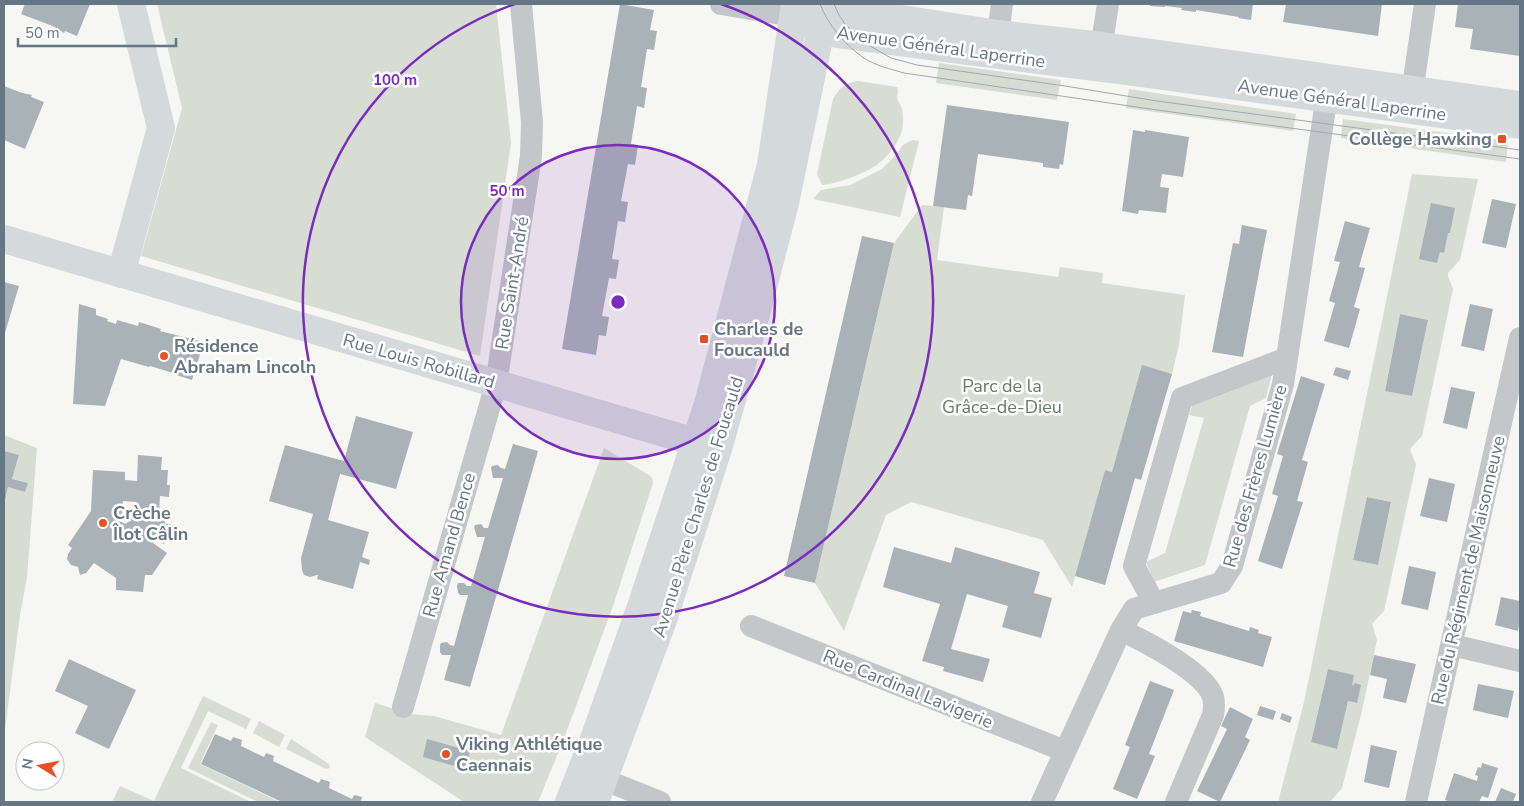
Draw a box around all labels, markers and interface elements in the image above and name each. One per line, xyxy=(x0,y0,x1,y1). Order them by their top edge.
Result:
scale bar xyxy=(18,15,175,47)
street label: Avenue Général Laperrine xyxy=(835,20,1047,74)
text: 50 m xyxy=(25,23,60,43)
text: 100 m xyxy=(373,70,417,90)
street label: Avenue Général Laperrine xyxy=(1236,73,1448,127)
place label: Collège Hawking xyxy=(1349,127,1492,151)
marker: Collège Hawking xyxy=(1496,133,1508,145)
text: 50 m xyxy=(489,181,525,201)
street label: Rue Saint-André xyxy=(490,215,534,351)
centre of rings xyxy=(609,293,627,311)
place label: Charles de Foucauld xyxy=(714,317,804,362)
street label: Rue Louis Robillard xyxy=(340,328,498,394)
marker: Charles de Foucauld xyxy=(698,333,710,345)
place label: Résidence Abraham Lincoln xyxy=(174,334,316,379)
marker: Résidence Abraham Lincoln xyxy=(158,350,170,362)
street label: Avenue Père Charles de Foucauld xyxy=(647,374,749,640)
park label: Parc de la Grâce-de-Dieu xyxy=(942,374,1062,419)
street label: Rue des Frères Lumière xyxy=(1217,382,1293,570)
street label: Rue du Régiment de Maisonneuve xyxy=(1425,433,1511,707)
street label: Rue Amand Bence xyxy=(417,470,481,620)
place label: Crèche Îlot Câlin xyxy=(112,501,188,546)
marker: Crèche Îlot Câlin xyxy=(97,517,109,529)
street label: Rue Cardinal Lavigerie xyxy=(819,644,997,734)
place label: Viking Athlétique Caennais xyxy=(455,732,603,777)
north arrow xyxy=(15,741,65,791)
marker: Viking Athlétique Caennais xyxy=(440,748,452,760)
text: N xyxy=(17,757,38,771)

